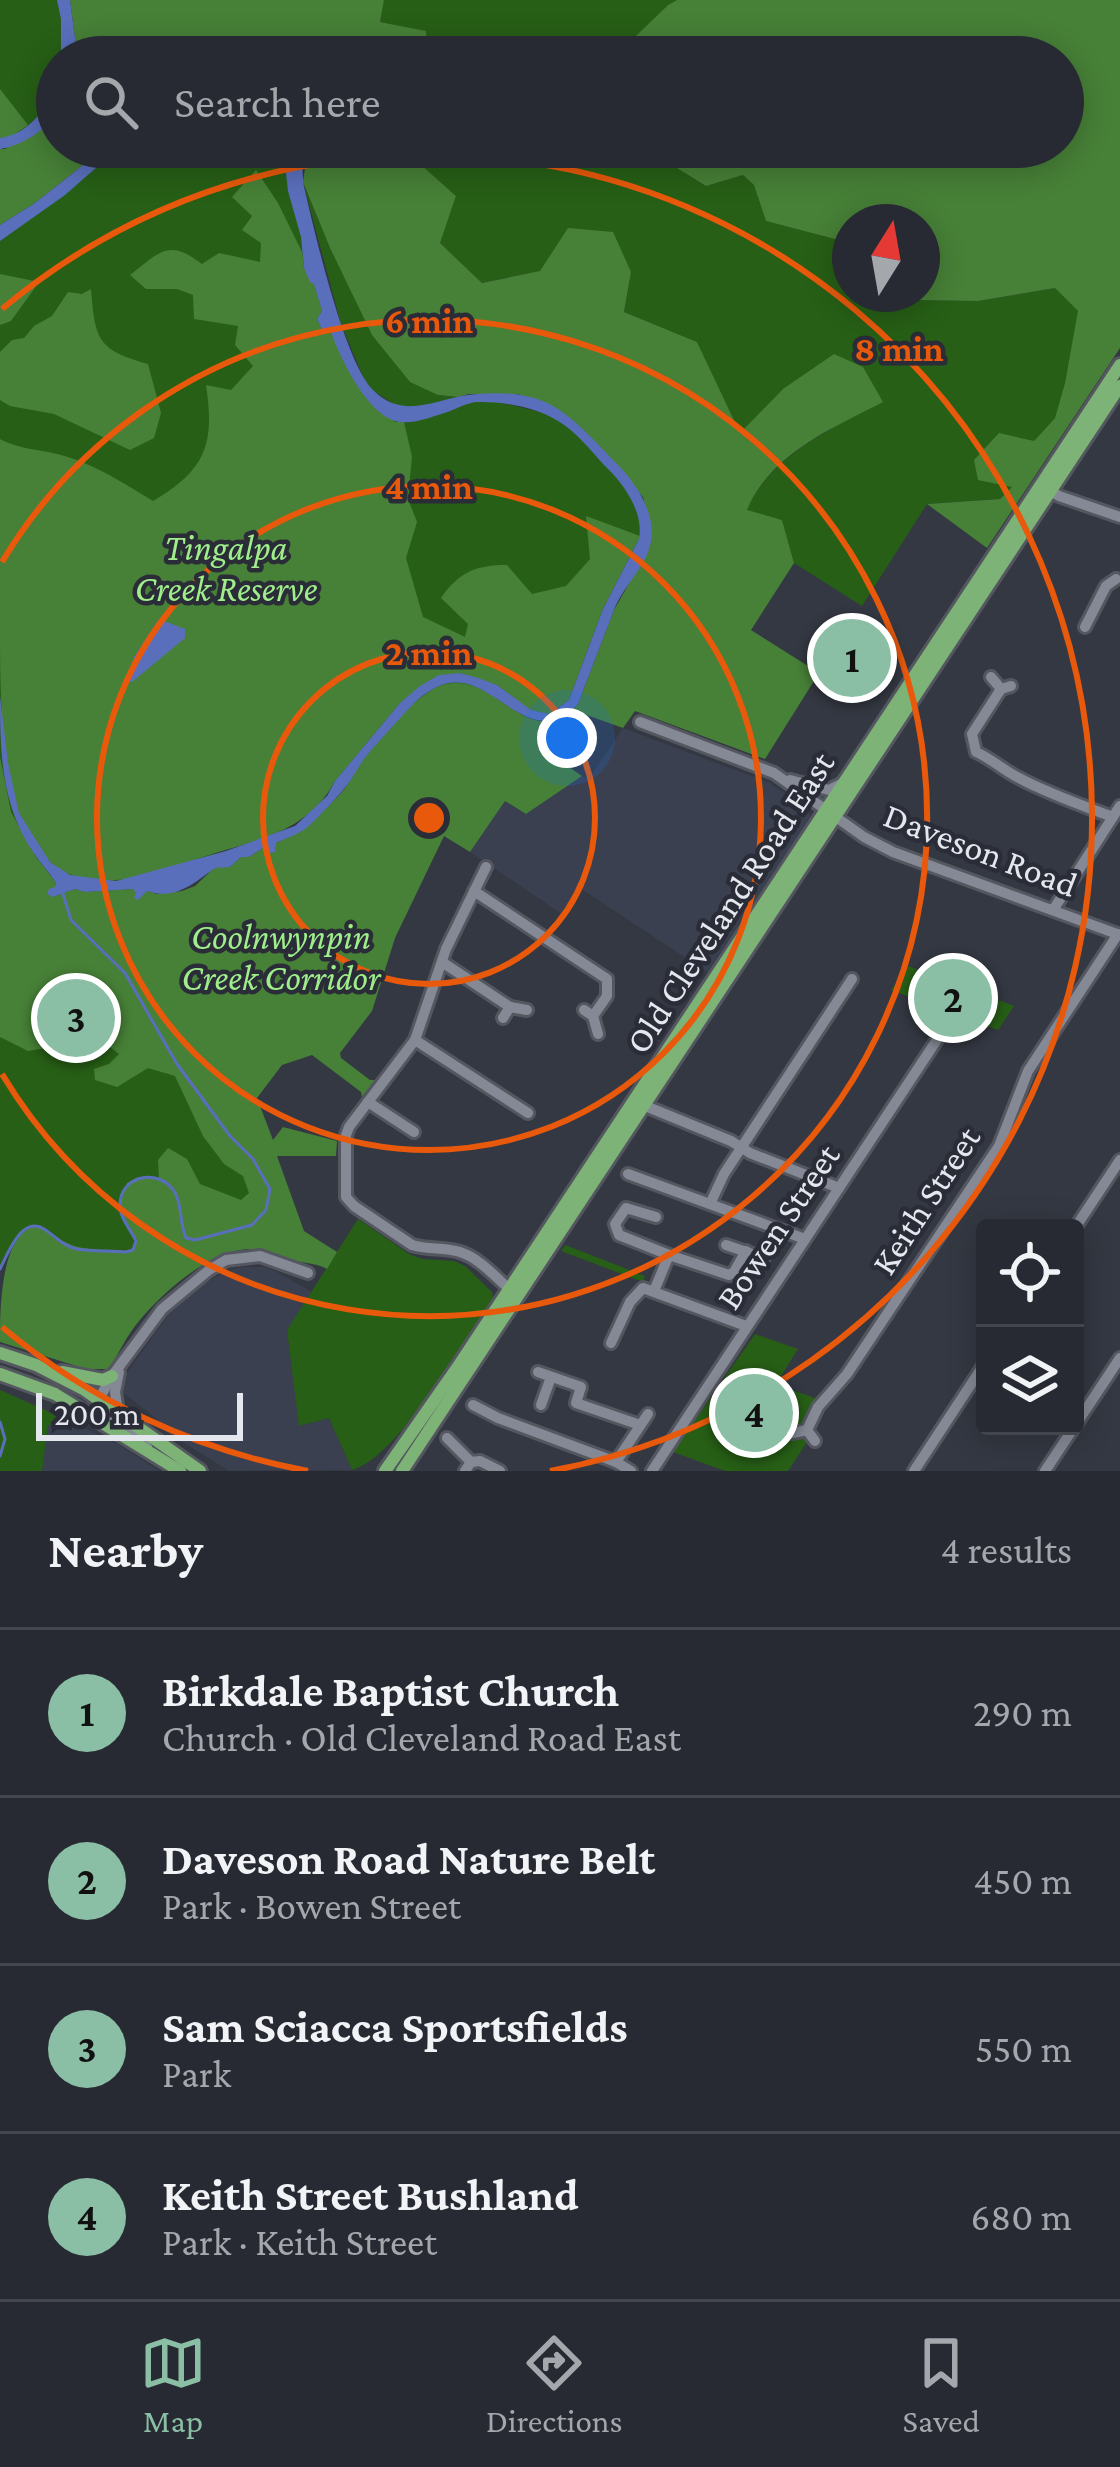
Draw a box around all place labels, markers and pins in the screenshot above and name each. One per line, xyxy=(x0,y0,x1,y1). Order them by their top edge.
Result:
pin: 1 xyxy=(813,613,891,703)
centre of rings xyxy=(408,797,450,839)
pin: 2 xyxy=(914,953,992,1043)
pin: 3 xyxy=(37,973,115,1063)
pin: 4 xyxy=(715,1368,793,1458)

